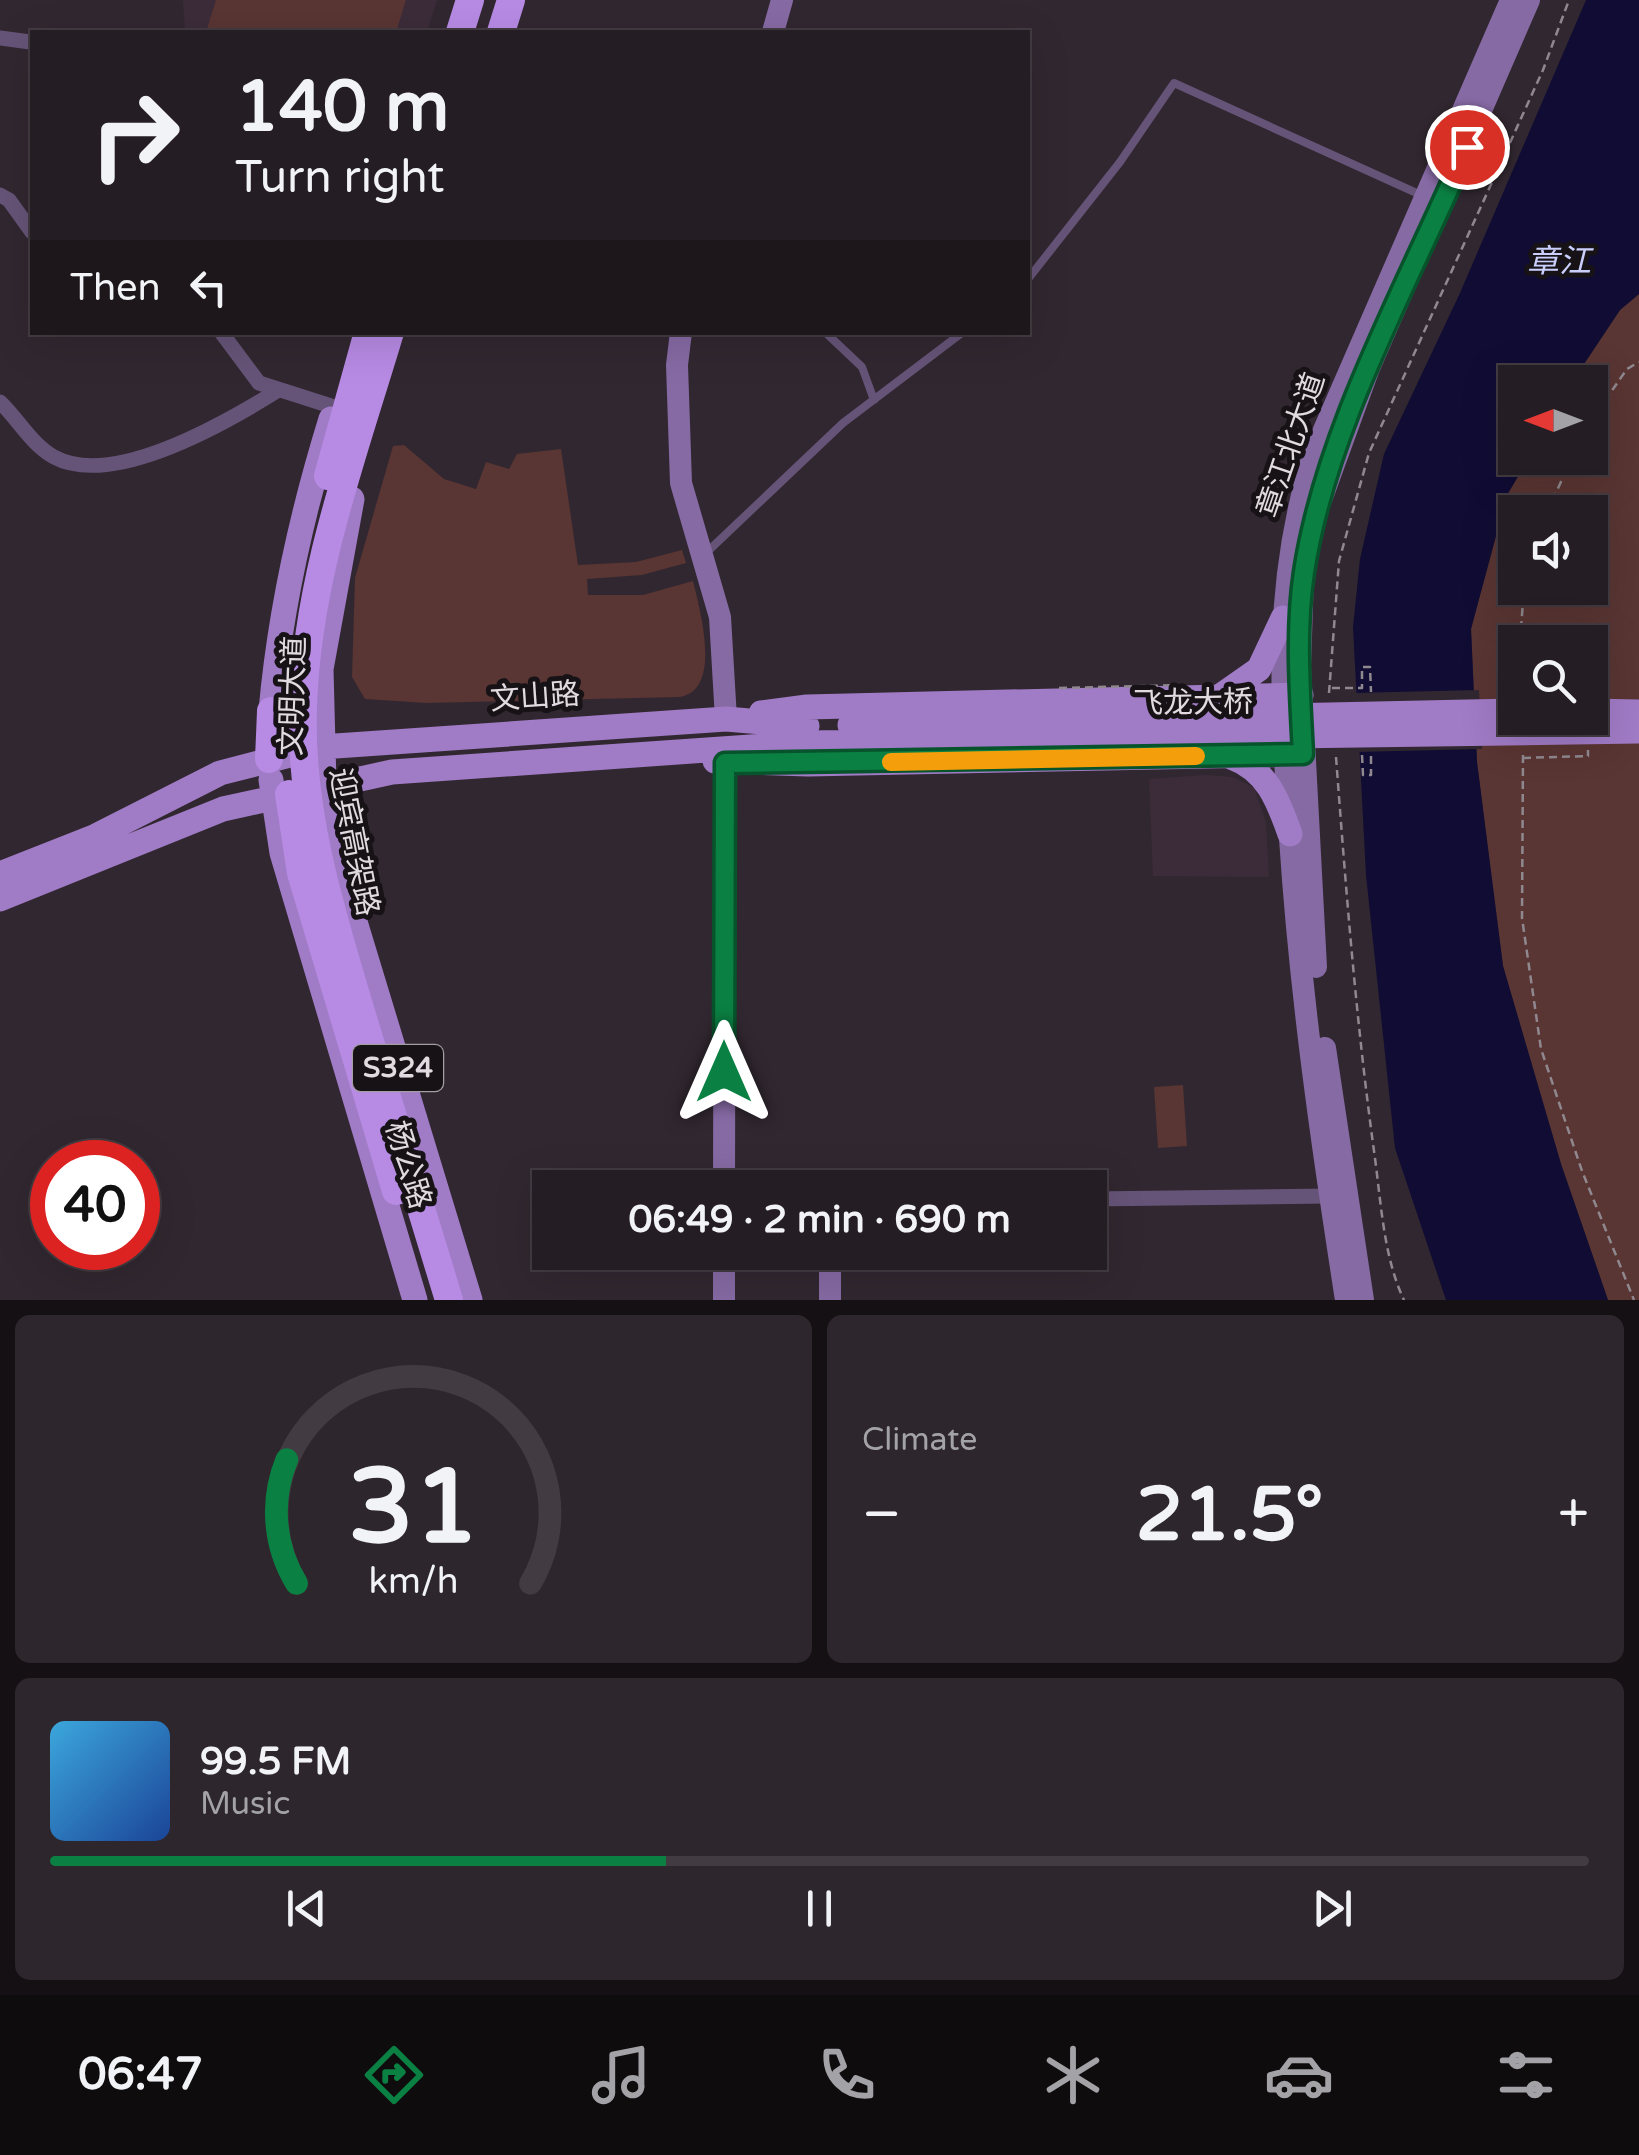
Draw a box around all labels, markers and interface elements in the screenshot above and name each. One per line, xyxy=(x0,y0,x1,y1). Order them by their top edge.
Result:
text: 140 m xyxy=(235,66,449,150)
icon: right xyxy=(70,70,200,200)
pin xyxy=(1425,105,1510,190)
icon: arrive xyxy=(1440,120,1495,175)
text: Turn right xyxy=(235,151,444,205)
water label: 章江 xyxy=(1527,243,1594,281)
icon: left xyxy=(181,260,236,315)
text: Then xyxy=(70,265,161,311)
north arrow xyxy=(1498,365,1608,475)
map controls xyxy=(1498,365,1608,735)
street label: 章江北大道 xyxy=(1249,368,1333,522)
button: sound xyxy=(1498,495,1608,605)
button: search xyxy=(1498,625,1608,735)
street label: 文明大道 xyxy=(272,635,314,757)
street label: 文山路 xyxy=(489,675,581,719)
street label: 飞龙大桥 xyxy=(1133,683,1253,723)
street label: 迎宾高架路 xyxy=(322,765,386,919)
position arrow xyxy=(672,1020,776,1124)
road number: S324 xyxy=(353,1045,443,1091)
street label: 杨公路 xyxy=(377,1117,439,1213)
speed limit sign: 40 xyxy=(30,1140,160,1270)
text: 06:49 · 2 min · 690 m xyxy=(628,1197,1011,1243)
text: Climate xyxy=(862,1421,977,1459)
text: 31 xyxy=(348,1446,479,1571)
text: 21.5° xyxy=(1136,1470,1323,1560)
text: − xyxy=(862,1482,901,1548)
text: + xyxy=(1558,1482,1589,1548)
text: km/h xyxy=(369,1560,458,1603)
text: 99.5 FM xyxy=(200,1739,351,1785)
text: Music xyxy=(200,1785,290,1823)
icon: previous xyxy=(279,1881,334,1936)
icon: pause xyxy=(792,1881,847,1936)
icon: next xyxy=(1305,1881,1360,1936)
icon: directions xyxy=(359,2040,429,2110)
icon: music xyxy=(586,2040,656,2110)
icon: phone xyxy=(812,2040,882,2110)
icon: climate xyxy=(1038,2040,1108,2110)
icon: car xyxy=(1264,2040,1334,2110)
icon: filters xyxy=(1491,2040,1561,2110)
text: 06:47 xyxy=(78,2048,203,2102)

